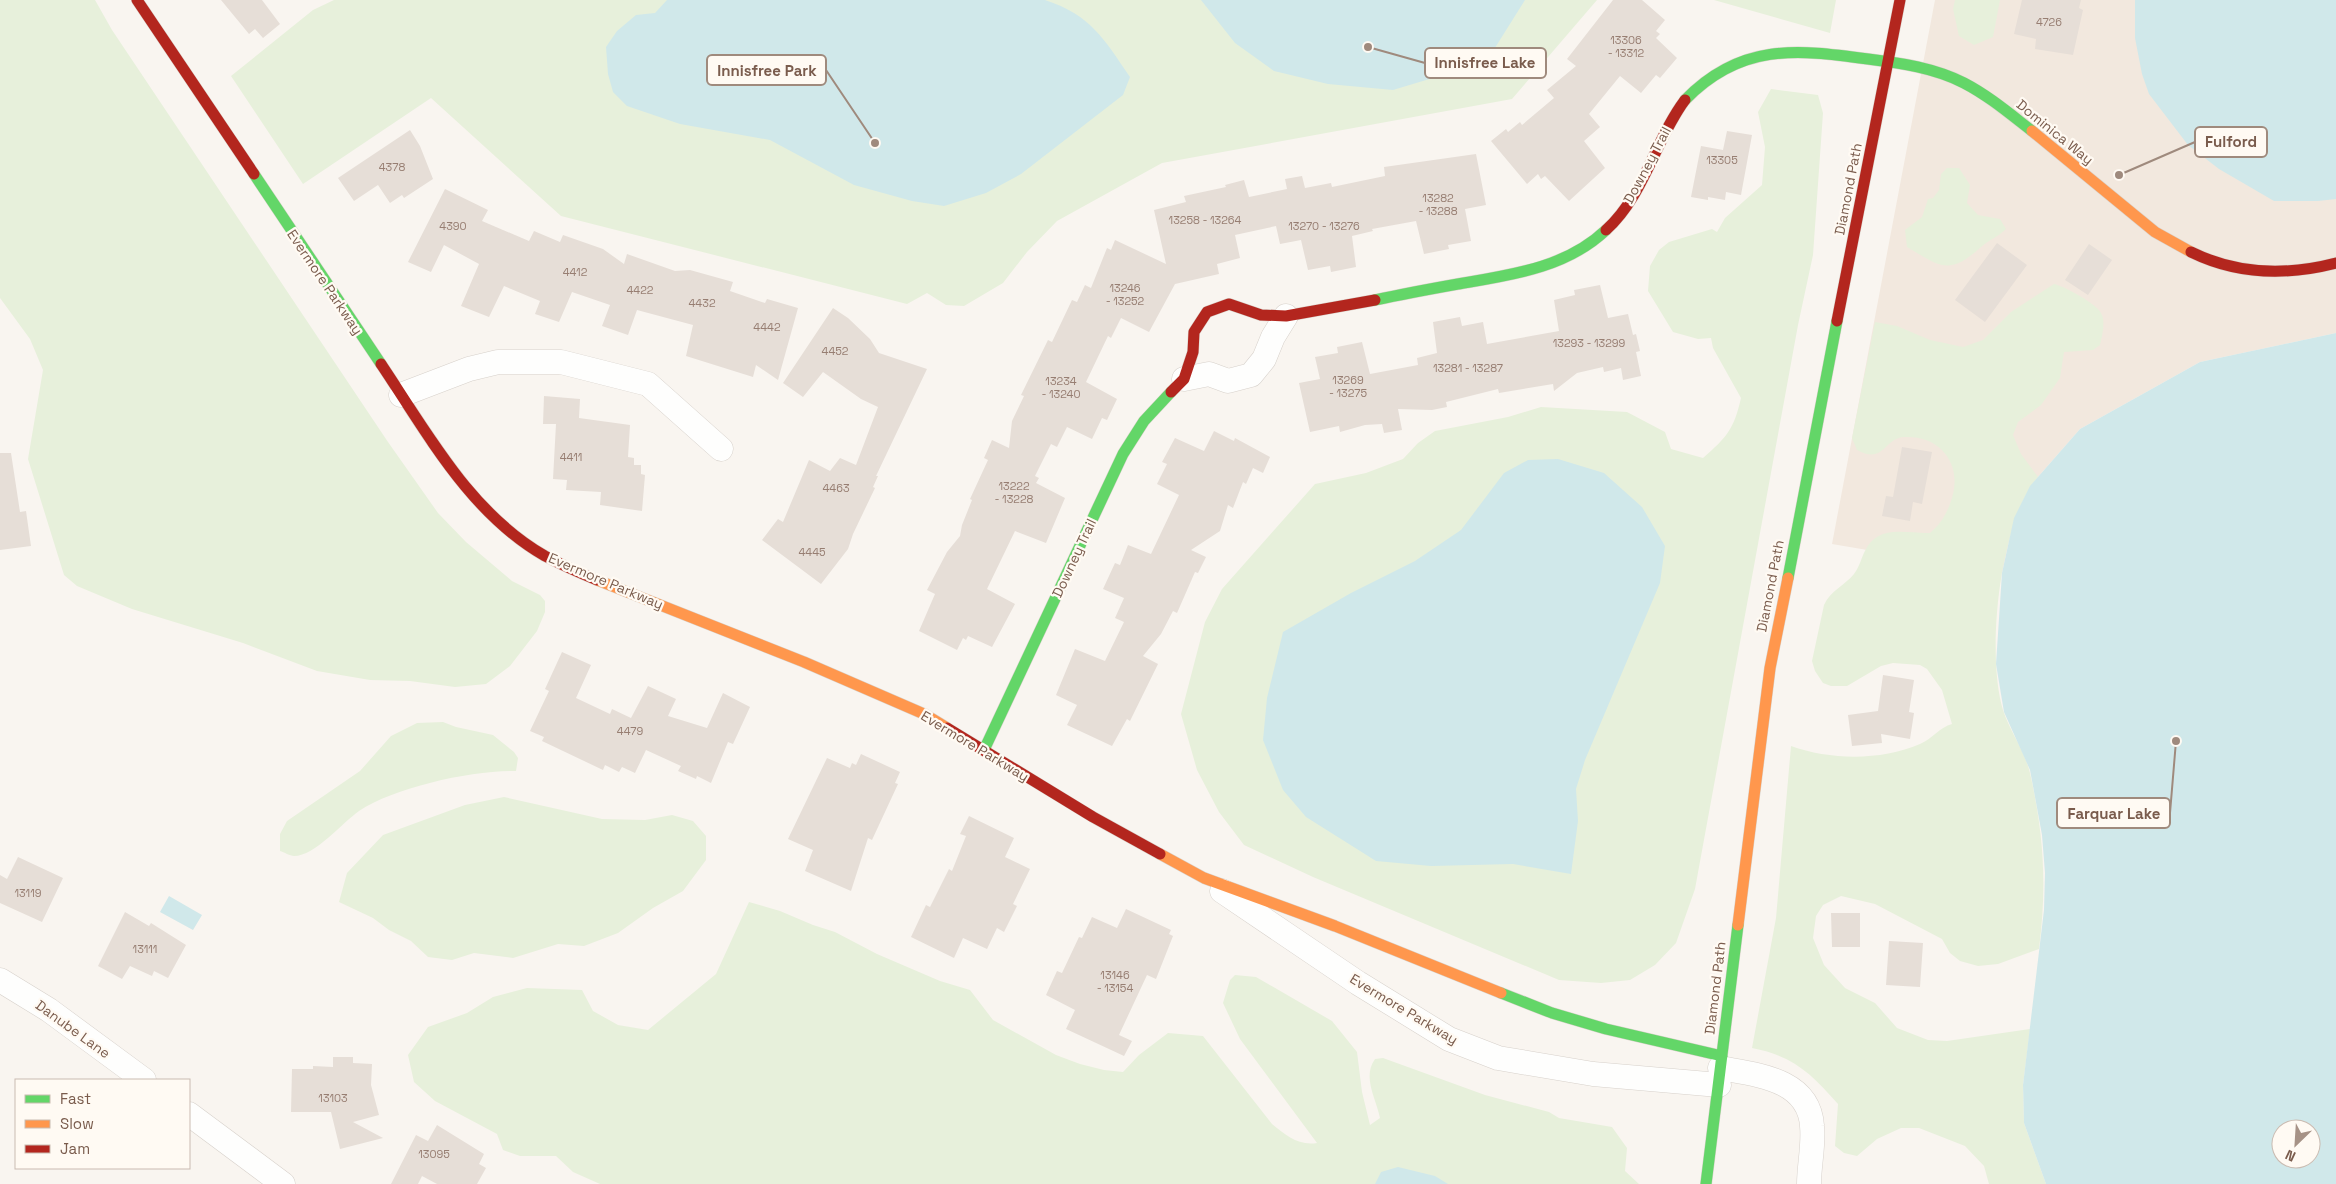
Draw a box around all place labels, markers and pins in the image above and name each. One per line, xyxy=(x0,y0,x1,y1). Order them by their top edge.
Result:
callout: Innisfree Lake xyxy=(1425,48,1546,78)
callout: Innisfree Park xyxy=(707,55,826,85)
callout: Fulford xyxy=(2195,127,2267,157)
callout: Farquar Lake xyxy=(2057,798,2170,828)

